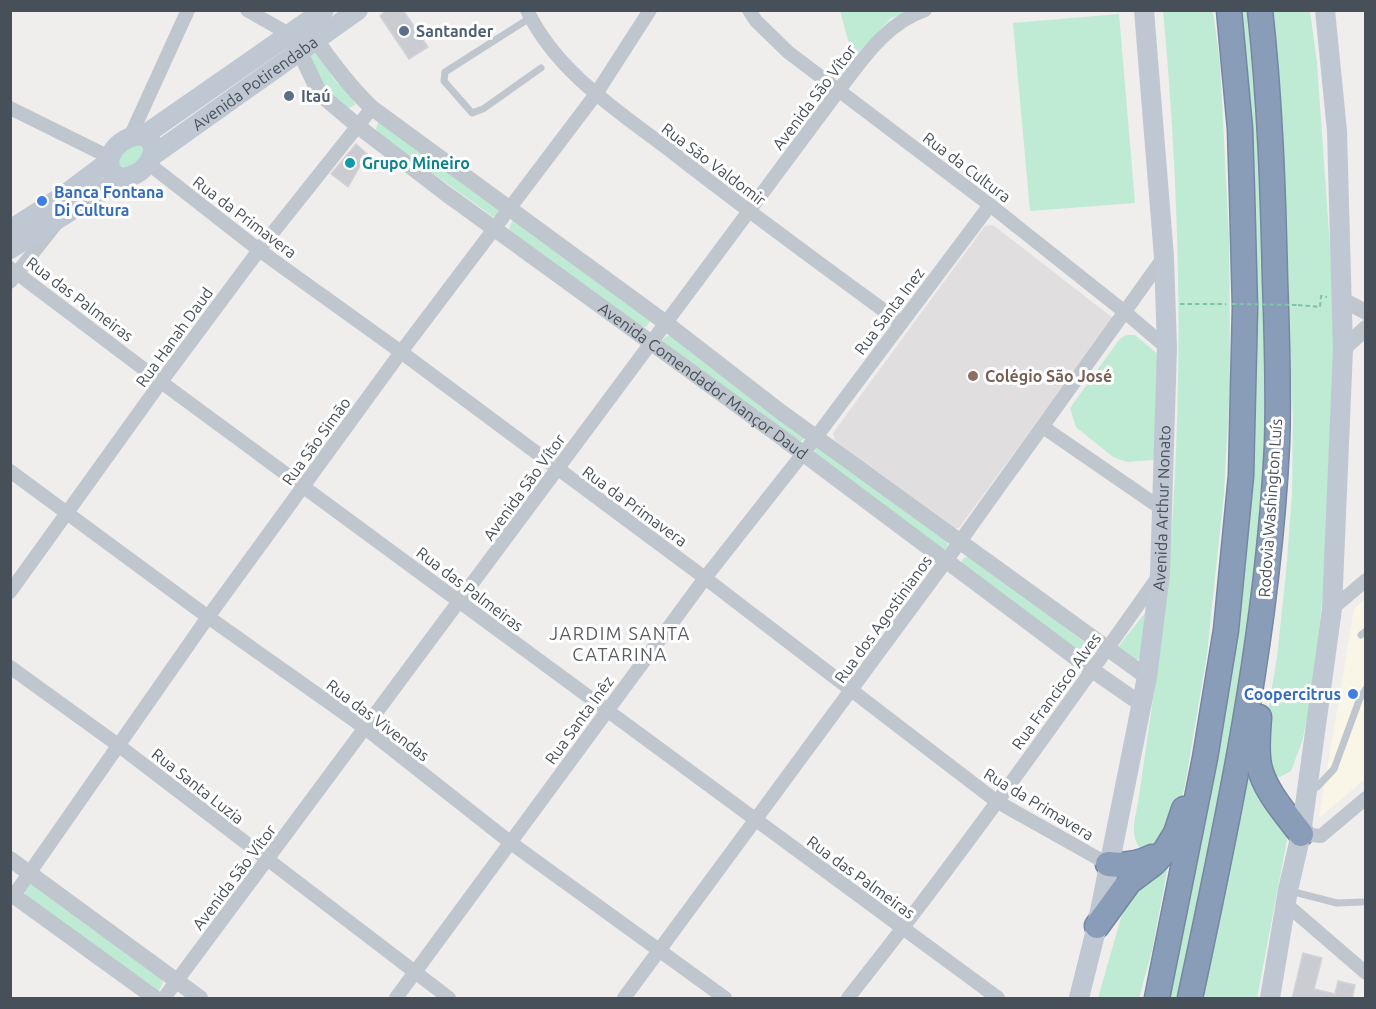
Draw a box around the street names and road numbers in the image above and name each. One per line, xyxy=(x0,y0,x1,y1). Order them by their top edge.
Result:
street label: Avenida Potirendaba xyxy=(189,33,321,134)
street label: Avenida São Vítor xyxy=(769,41,859,153)
street label: Rua São Valdomir xyxy=(658,119,770,209)
street label: Rua da Cultura xyxy=(920,128,1014,206)
street label: Rua da Primavera xyxy=(190,172,300,262)
street label: Rua das Palmeiras xyxy=(23,253,137,345)
street label: Rua Santa Inez xyxy=(850,264,928,358)
street label: Rua Hanah Daud xyxy=(132,284,216,390)
street label: Avenida Comendador Mançor Daud xyxy=(595,299,811,463)
street label: Rua São Simão xyxy=(278,394,354,488)
street label: Rodovia Washington Luís xyxy=(1255,418,1285,598)
street label: Avenida Arthur Nonato xyxy=(1149,425,1174,592)
street label: Avenida São Vítor xyxy=(479,430,569,544)
street label: Rua da Primavera xyxy=(579,462,691,550)
street label: Rua das Palmeiras xyxy=(413,543,527,635)
street label: Rua dos Agostinianos xyxy=(831,552,935,686)
street label: Rua Francisco Alves xyxy=(1008,629,1104,753)
street label: Rua Santa Inêz xyxy=(541,673,617,767)
street label: Rua das Vivendas xyxy=(323,676,433,765)
street label: Rua Santa Luzia xyxy=(148,745,248,827)
street label: Rua da Primavera xyxy=(981,764,1097,844)
street label: Avenida São Vítor xyxy=(189,821,279,933)
street label: Rua das Palmeiras xyxy=(804,832,918,922)

